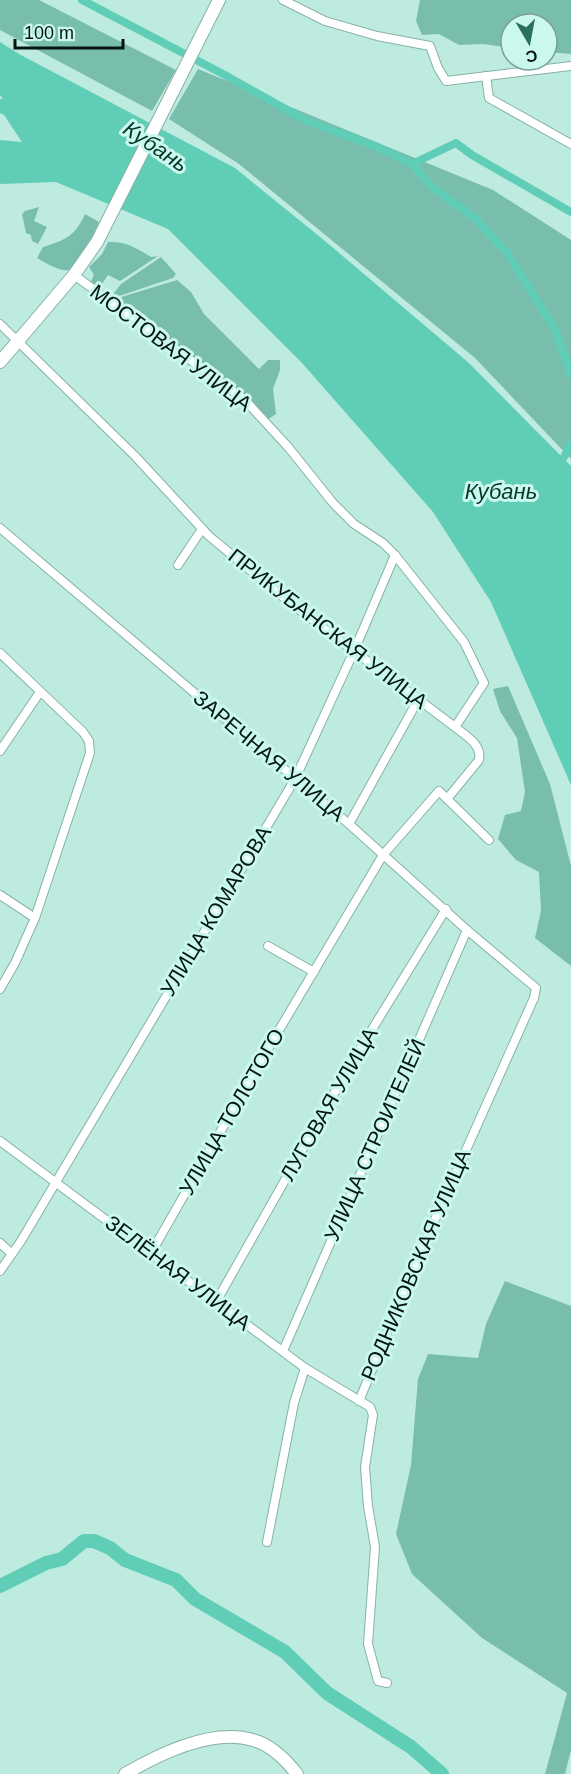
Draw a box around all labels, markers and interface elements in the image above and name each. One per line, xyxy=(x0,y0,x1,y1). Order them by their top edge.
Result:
scale bar xyxy=(15,12,123,50)
north arrow xyxy=(499,12,559,72)
text: 100 m xyxy=(24,23,74,43)
text: С xyxy=(524,47,539,66)
water label: Кубань xyxy=(119,116,193,177)
street label: МОСТОВАЯ УЛИЦА xyxy=(86,279,256,416)
water label: Кубань xyxy=(465,479,537,504)
street label: ПРИКУБАНСКАЯ УЛИЦА xyxy=(224,544,432,713)
street label: ЗАРЕЧНАЯ УЛИЦА xyxy=(189,686,349,825)
street label: УЛИЦА КОМАРОВА xyxy=(156,822,275,1000)
street label: ЛУГОВАЯ УЛИЦА xyxy=(275,1023,382,1184)
street label: УЛИЦА ТОЛСТОГО xyxy=(175,1025,288,1199)
street label: УЛИЦА СТРОИТЕЛЕЙ xyxy=(320,1035,430,1244)
street label: РОДНИКОВСКАЯ УЛИЦА xyxy=(356,1146,475,1384)
street label: ЗЕЛЁНАЯ УЛИЦА xyxy=(101,1211,255,1335)

